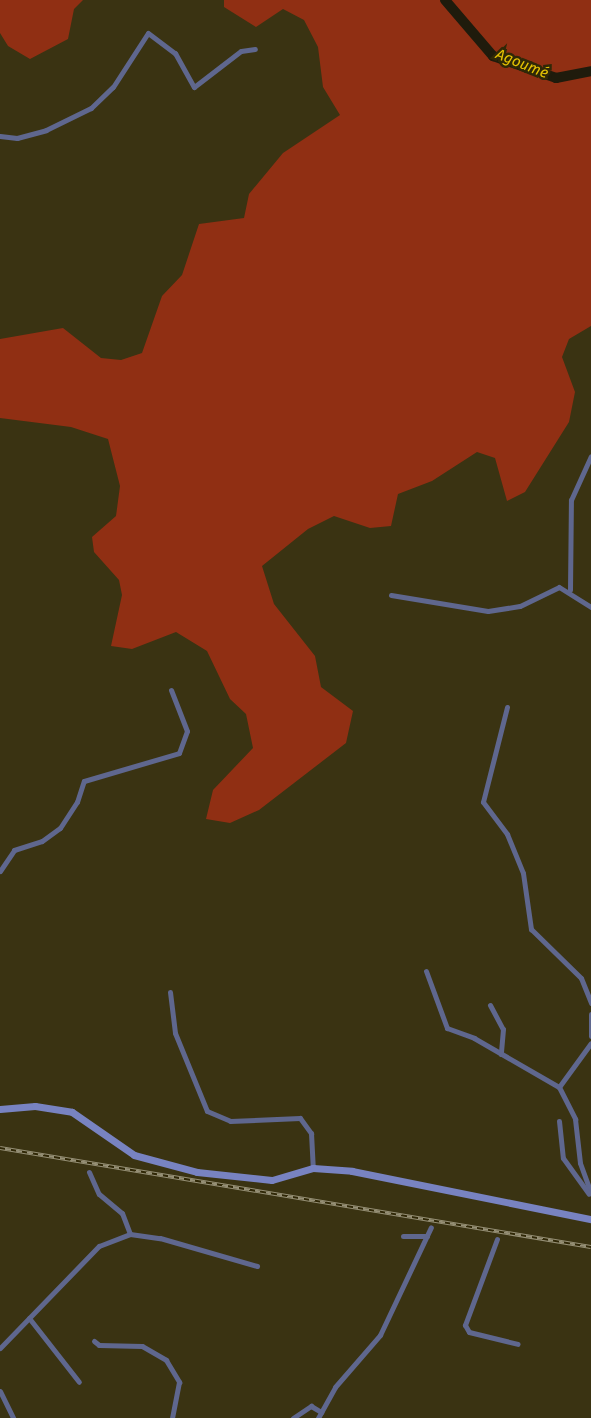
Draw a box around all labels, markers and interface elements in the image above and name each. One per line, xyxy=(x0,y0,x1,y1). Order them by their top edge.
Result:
water label: Agoumé xyxy=(493,45,551,83)

